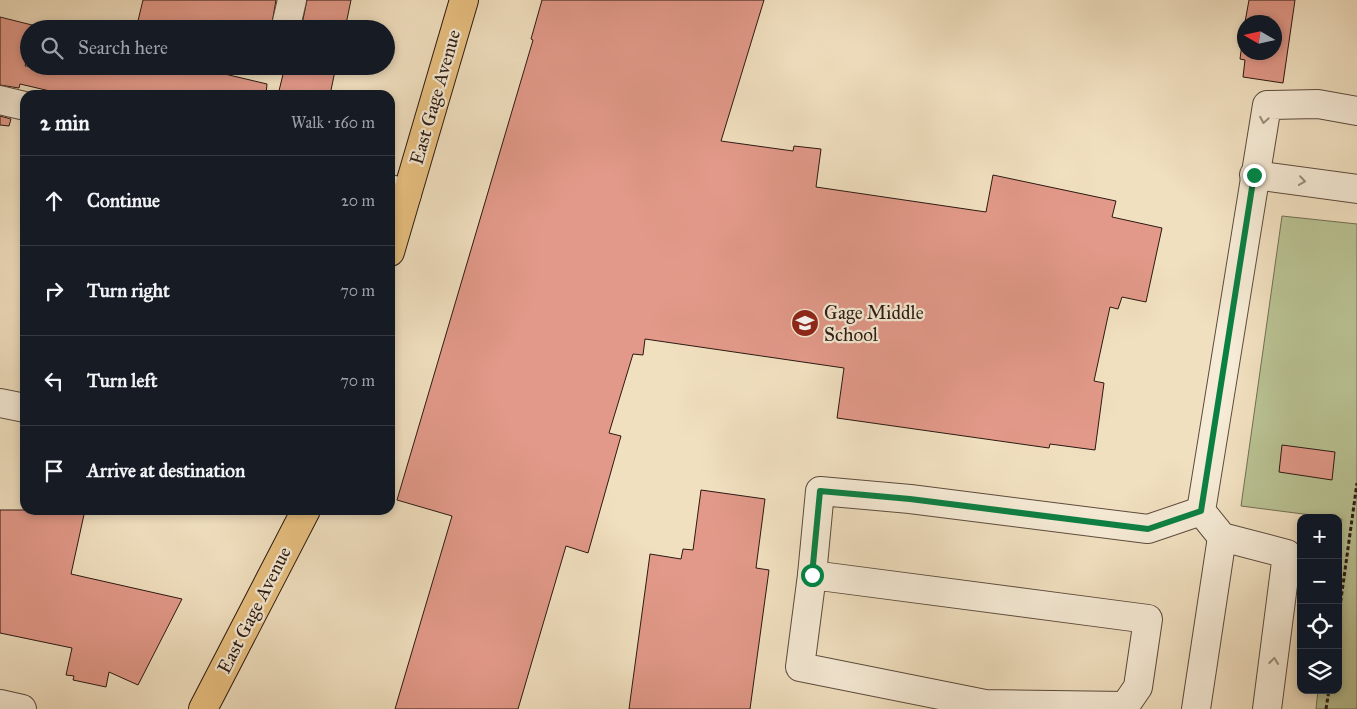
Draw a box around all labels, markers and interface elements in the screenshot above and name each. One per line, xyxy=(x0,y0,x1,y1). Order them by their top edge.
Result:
north arrow xyxy=(1237,15,1282,60)
search box xyxy=(20,20,395,75)
street label: East Gage Avenue xyxy=(405,27,466,167)
icon: search xyxy=(38,34,66,62)
text: Search here xyxy=(78,36,168,59)
text: 2 min xyxy=(40,110,90,136)
text: Walk · 160 m xyxy=(291,113,375,132)
one-way arrow xyxy=(1259,116,1270,124)
route end xyxy=(1243,164,1266,187)
one-way arrow xyxy=(1299,175,1307,186)
icon: ahead xyxy=(40,187,68,215)
text: Continue xyxy=(87,189,160,212)
text: 20 m xyxy=(341,191,375,210)
icon: right xyxy=(40,277,68,305)
text: Turn right xyxy=(87,279,170,302)
text: 70 m xyxy=(340,281,375,300)
place label: Gage Middle School xyxy=(824,301,924,346)
school or university icon: Gage Middle School xyxy=(790,308,820,338)
icon: left xyxy=(40,367,68,395)
text: Turn left xyxy=(87,369,157,392)
text: 70 m xyxy=(340,371,375,390)
icon: arrive xyxy=(40,457,68,485)
text: Arrive at destination xyxy=(87,459,245,482)
map controls xyxy=(1297,514,1342,694)
button: + xyxy=(1297,514,1342,559)
street label: East Gage Avenue xyxy=(212,543,297,678)
button: − xyxy=(1297,559,1342,604)
route start xyxy=(801,564,824,587)
button: locate xyxy=(1297,604,1342,649)
button: layers xyxy=(1297,649,1342,694)
one-way arrow xyxy=(1268,656,1278,665)

